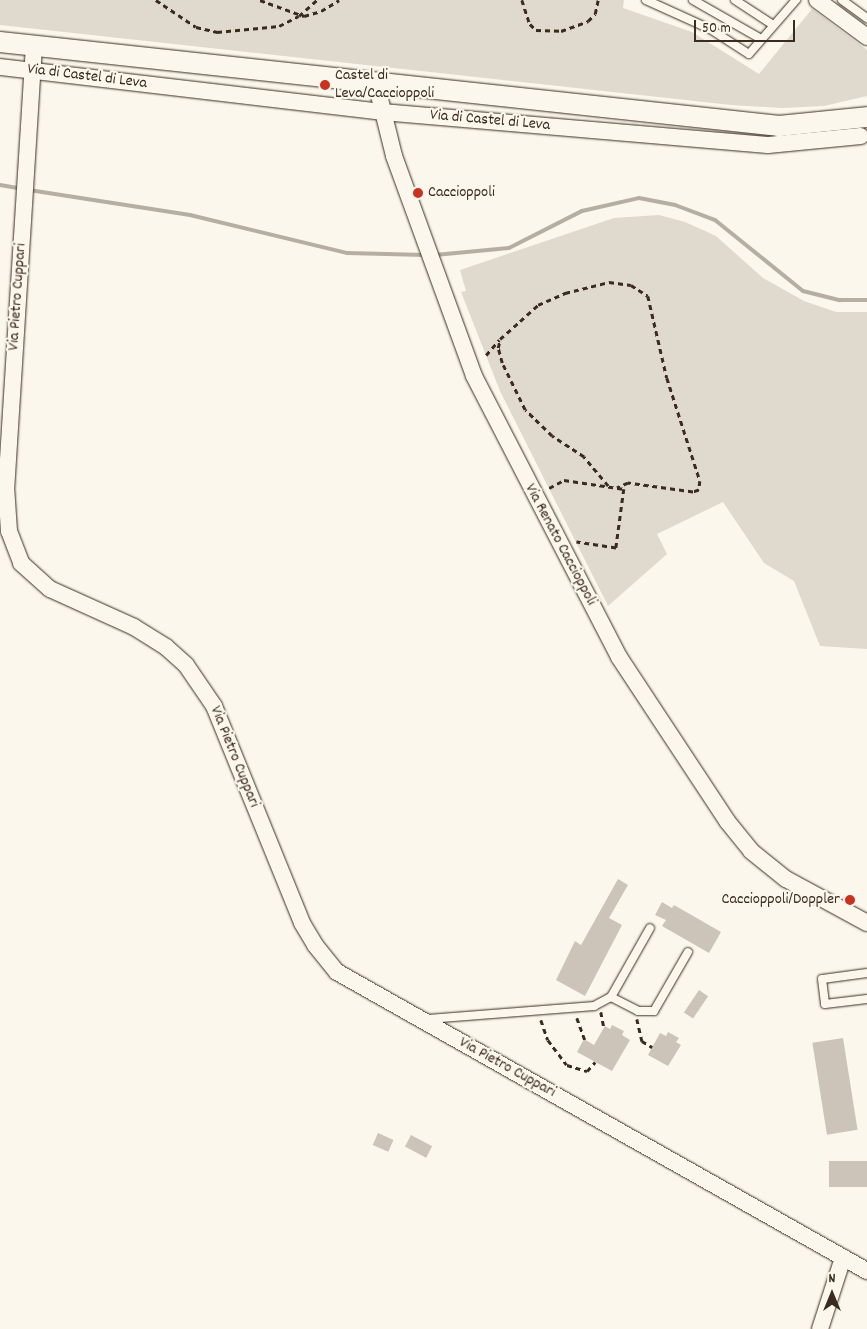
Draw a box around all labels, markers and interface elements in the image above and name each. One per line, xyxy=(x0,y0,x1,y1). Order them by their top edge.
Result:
scale bar xyxy=(697,10,798,42)
text: 50 m xyxy=(702,18,731,40)
street label: Via di Castel di Leva xyxy=(26,60,148,94)
place label: Castel di Leva/Caccioppoli xyxy=(335,66,434,104)
marker: Castel di Leva/Caccioppoli xyxy=(319,79,331,91)
street label: Via di Castel di Leva xyxy=(429,106,551,136)
place label: Caccioppoli xyxy=(428,183,495,203)
marker: Caccioppoli xyxy=(412,187,424,199)
street label: Via Pietro Cuppari xyxy=(5,243,31,351)
street label: Via Renato Caccioppoli xyxy=(520,481,600,609)
street label: Via Pietro Cuppari xyxy=(205,704,263,810)
place label: Caccioppoli/Doppler xyxy=(722,890,840,910)
marker: Caccioppoli/Doppler xyxy=(844,894,856,906)
street label: Via Pietro Cuppari xyxy=(455,1034,559,1102)
north arrow xyxy=(807,1269,857,1319)
text: N xyxy=(829,1269,835,1289)

